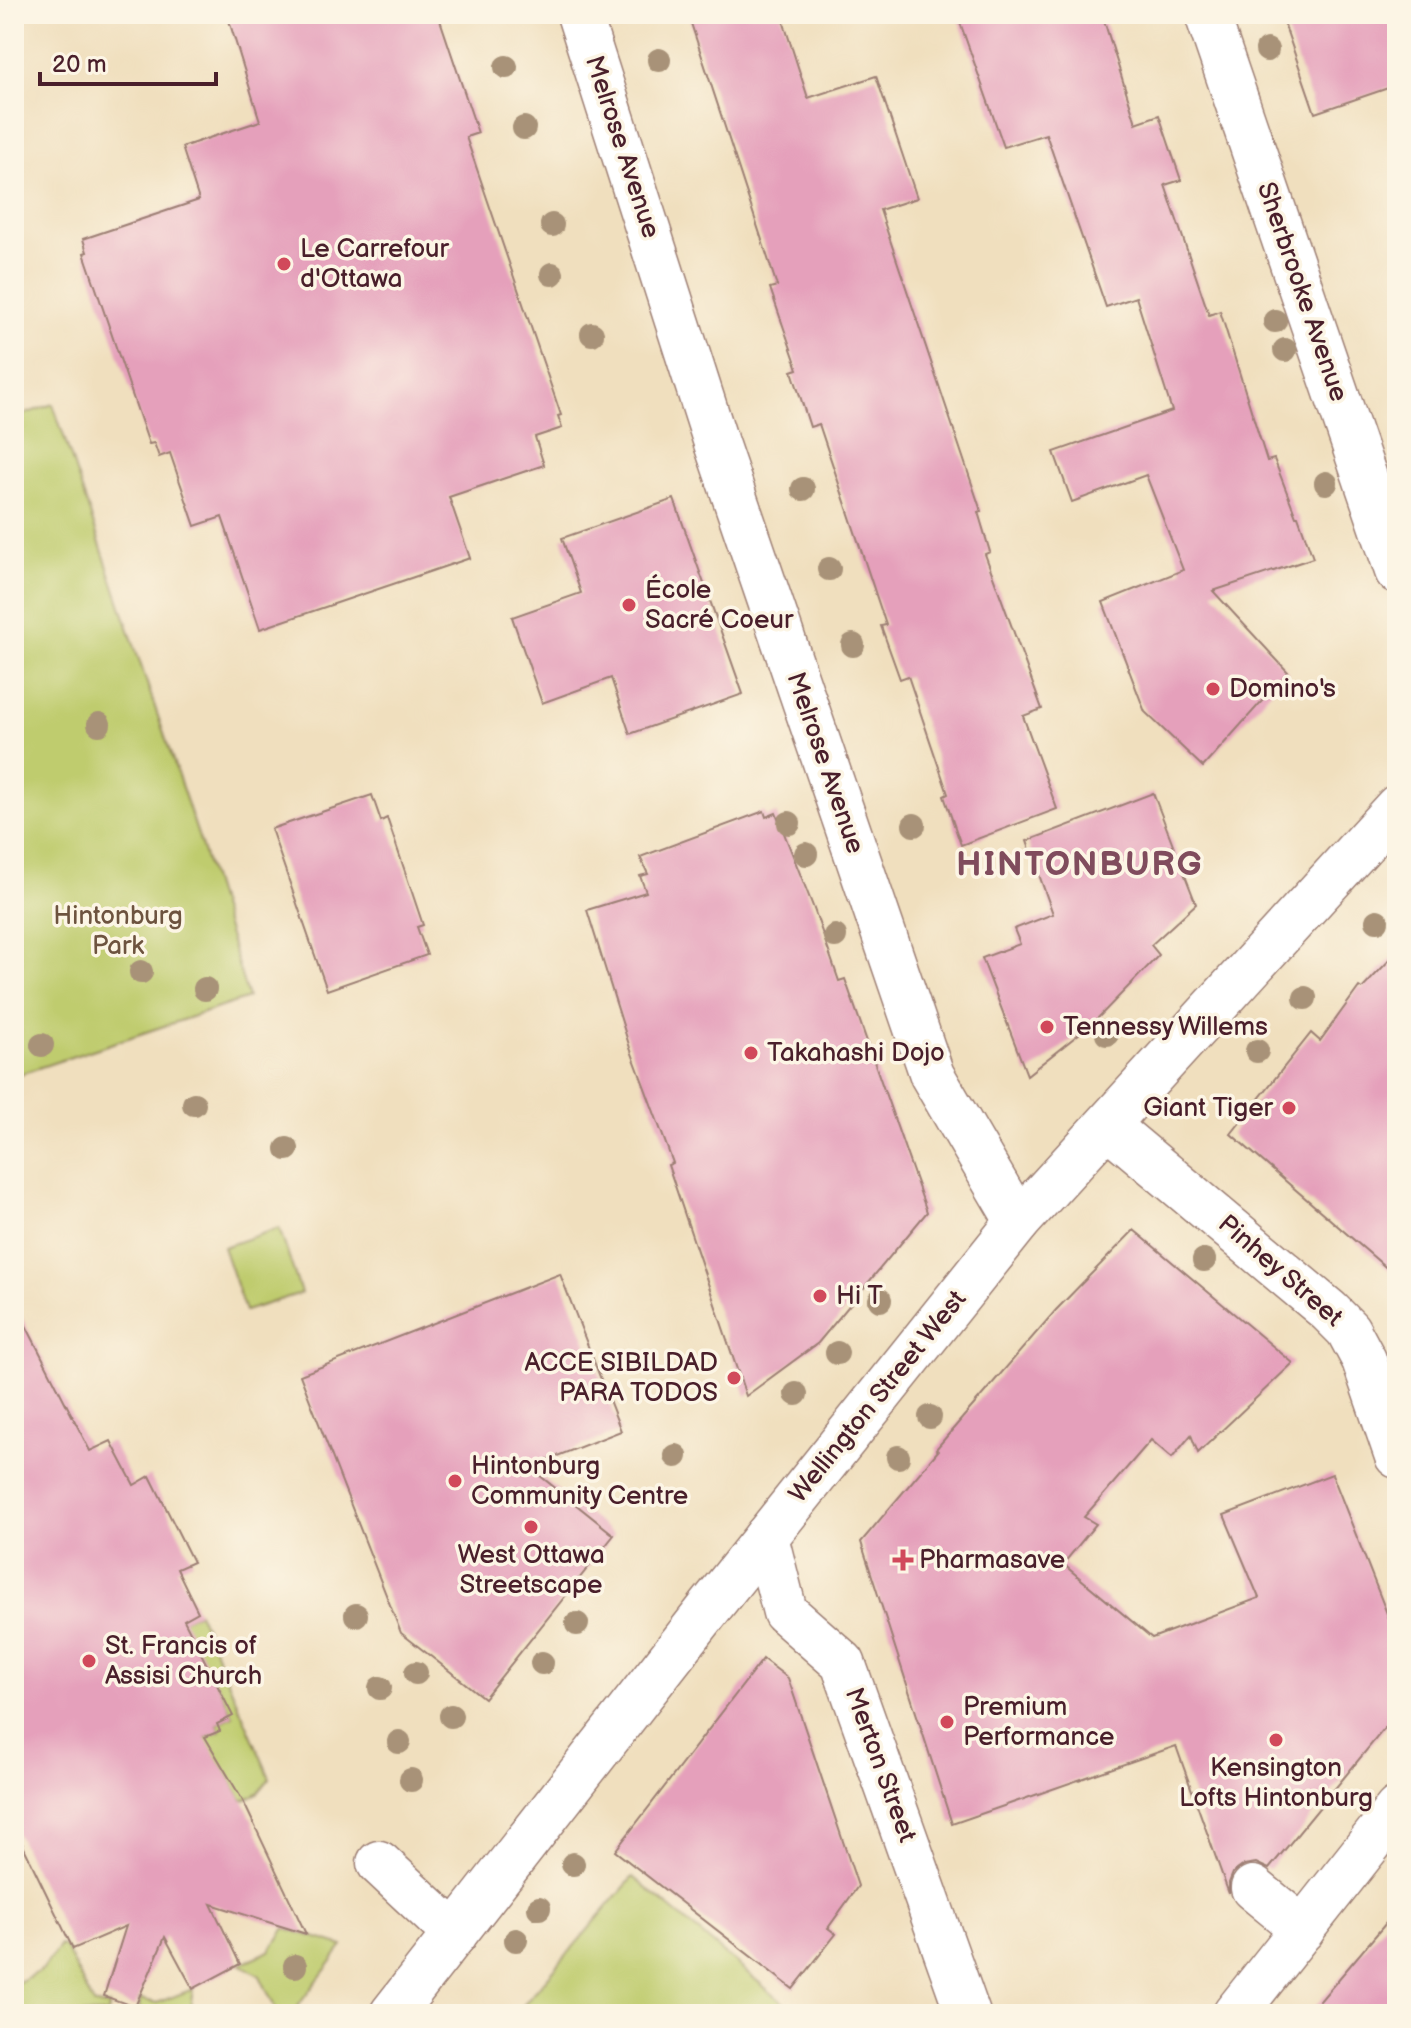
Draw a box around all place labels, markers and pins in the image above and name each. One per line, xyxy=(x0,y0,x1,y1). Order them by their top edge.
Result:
place label: Le Carrefour d'Ottawa xyxy=(300,234,450,295)
marker: Le Carrefour d'Ottawa xyxy=(275,255,293,273)
place label: École Sacré Coeur xyxy=(645,574,794,636)
marker: École Sacré Coeur xyxy=(620,596,638,614)
place label: Domino's xyxy=(1229,674,1336,705)
marker: Domino's xyxy=(1204,680,1222,698)
place label: Tennessy Willems xyxy=(1063,1012,1268,1043)
marker: Tennessy Willems xyxy=(1038,1018,1056,1036)
place label: Takahashi Dojo xyxy=(767,1038,945,1069)
marker: Takahashi Dojo xyxy=(742,1044,760,1062)
place label: Giant Tiger xyxy=(1143,1093,1274,1124)
marker: Giant Tiger xyxy=(1280,1099,1298,1117)
place label: Hi T xyxy=(836,1281,883,1312)
marker: Hi T xyxy=(811,1287,829,1305)
place label: ACCE SIBILDAD PARA TODOS xyxy=(525,1348,718,1409)
marker: ACCE SIBILDAD PARA TODOS xyxy=(725,1369,743,1387)
place label: Hintonburg Community Centre xyxy=(471,1451,688,1512)
marker: Hintonburg Community Centre xyxy=(446,1472,464,1490)
marker: West Ottawa Streetscape xyxy=(522,1518,540,1536)
place label: West Ottawa Streetscape xyxy=(457,1540,605,1601)
place label: Pharmasave xyxy=(919,1545,1065,1576)
marker: Pharmasave xyxy=(894,1551,912,1569)
place label: St. Francis of Assisi Church xyxy=(105,1631,262,1692)
marker: St. Francis of Assisi Church xyxy=(80,1652,98,1670)
place label: Premium Performance xyxy=(963,1692,1114,1753)
marker: Premium Performance xyxy=(938,1713,956,1731)
marker: Kensington Lofts Hintonburg xyxy=(1267,1731,1285,1749)
place label: Kensington Lofts Hintonburg xyxy=(1179,1753,1373,1814)

